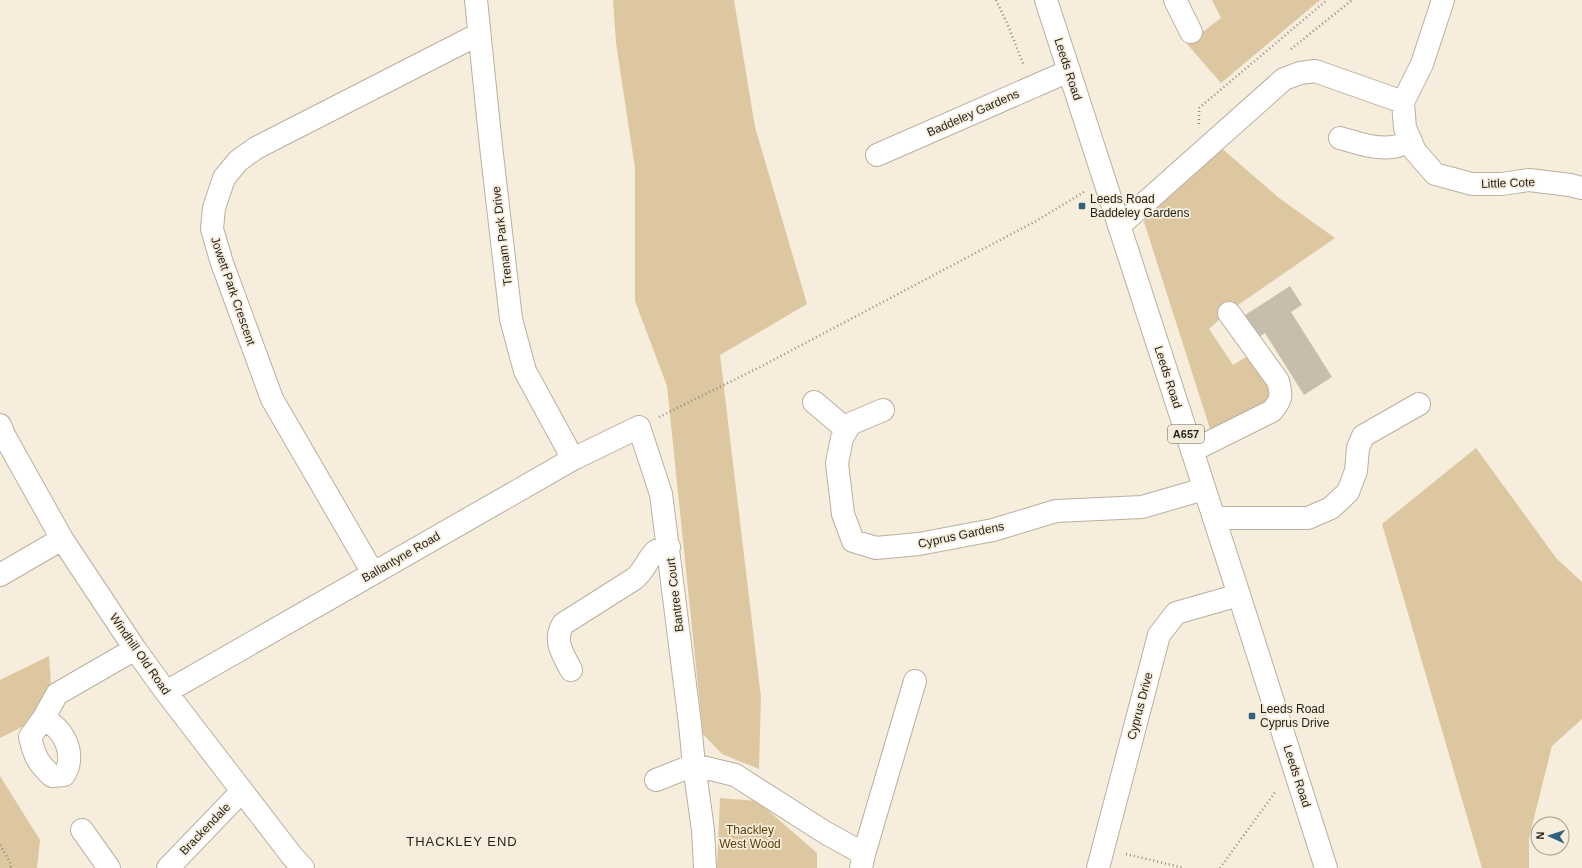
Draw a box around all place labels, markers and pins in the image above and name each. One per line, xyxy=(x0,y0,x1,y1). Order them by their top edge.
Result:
place label: Leeds Road Baddeley Gardens xyxy=(1090,192,1189,220)
marker: Leeds Road Baddeley Gardens xyxy=(1077,201,1087,211)
place label: Leeds Road Cyprus Drive xyxy=(1260,702,1330,730)
marker: Leeds Road Cyprus Drive xyxy=(1247,711,1257,721)

